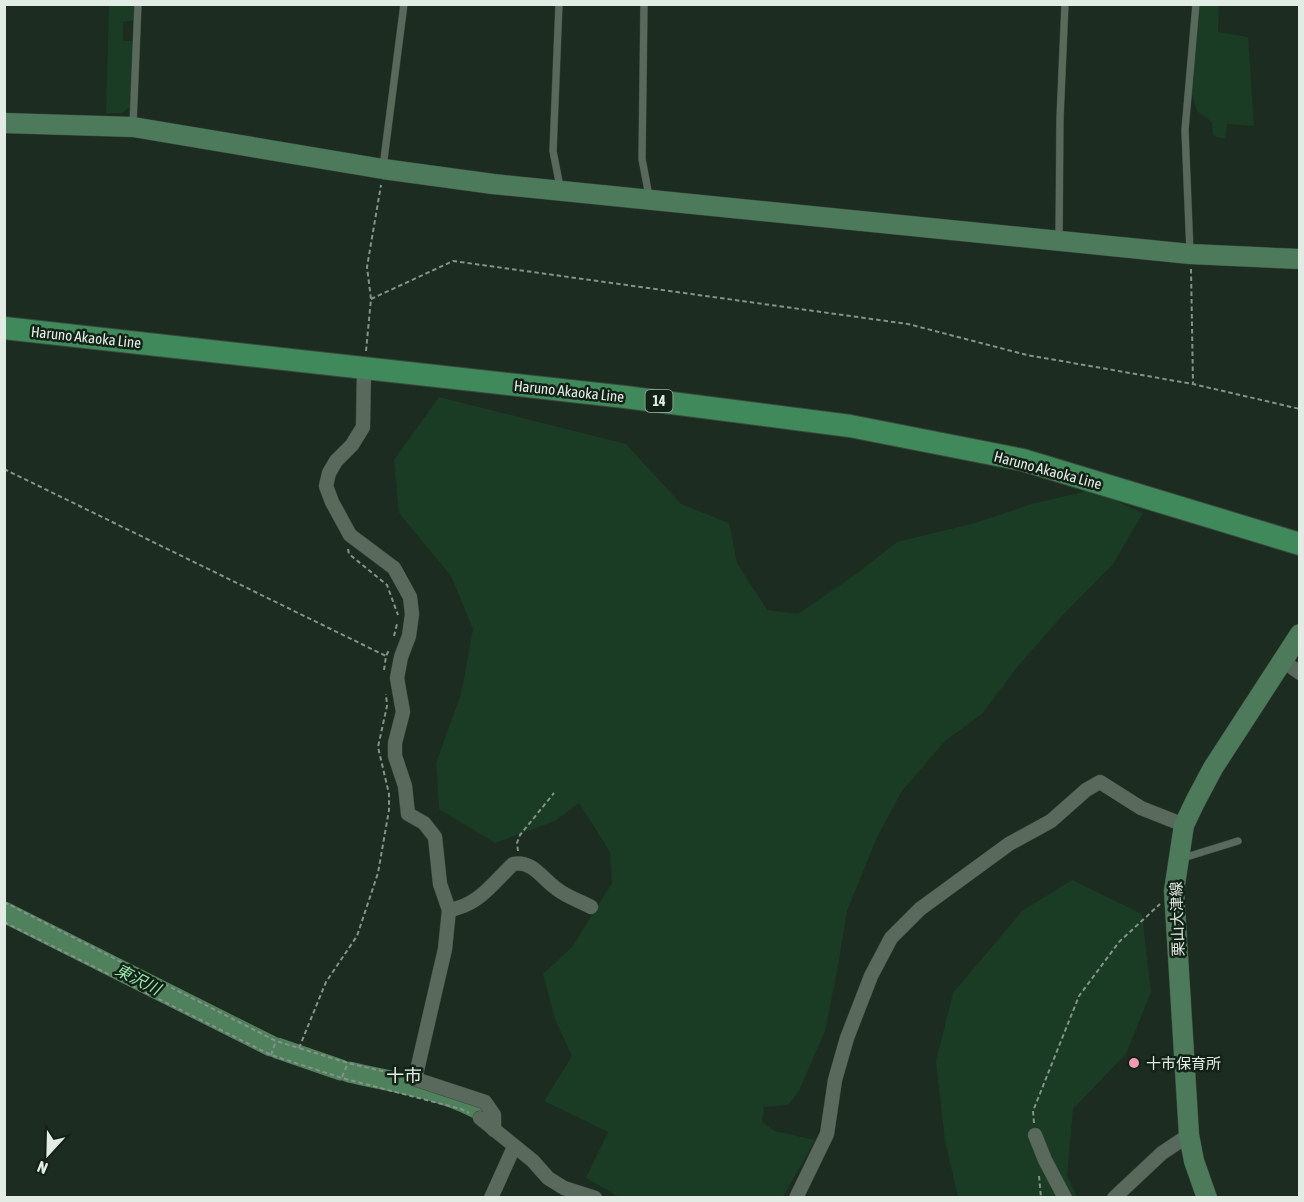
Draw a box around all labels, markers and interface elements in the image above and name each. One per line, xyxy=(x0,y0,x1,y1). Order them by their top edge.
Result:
street label: Haruno Akaoka Line xyxy=(30,323,142,351)
street label: Haruno Akaoka Line xyxy=(513,377,625,405)
road number: 14 xyxy=(646,390,672,412)
street label: Haruno Akaoka Line xyxy=(992,447,1104,493)
street label: 栗山大津線 xyxy=(1167,881,1187,957)
water label: 東沢川 xyxy=(113,960,165,999)
place label: 十市保育所 xyxy=(1146,1055,1221,1072)
marker: 十市保育所 xyxy=(1127,1056,1141,1070)
district label: 十市 xyxy=(386,1065,422,1086)
north arrow xyxy=(18,1124,78,1184)
text: N xyxy=(35,1158,50,1178)

